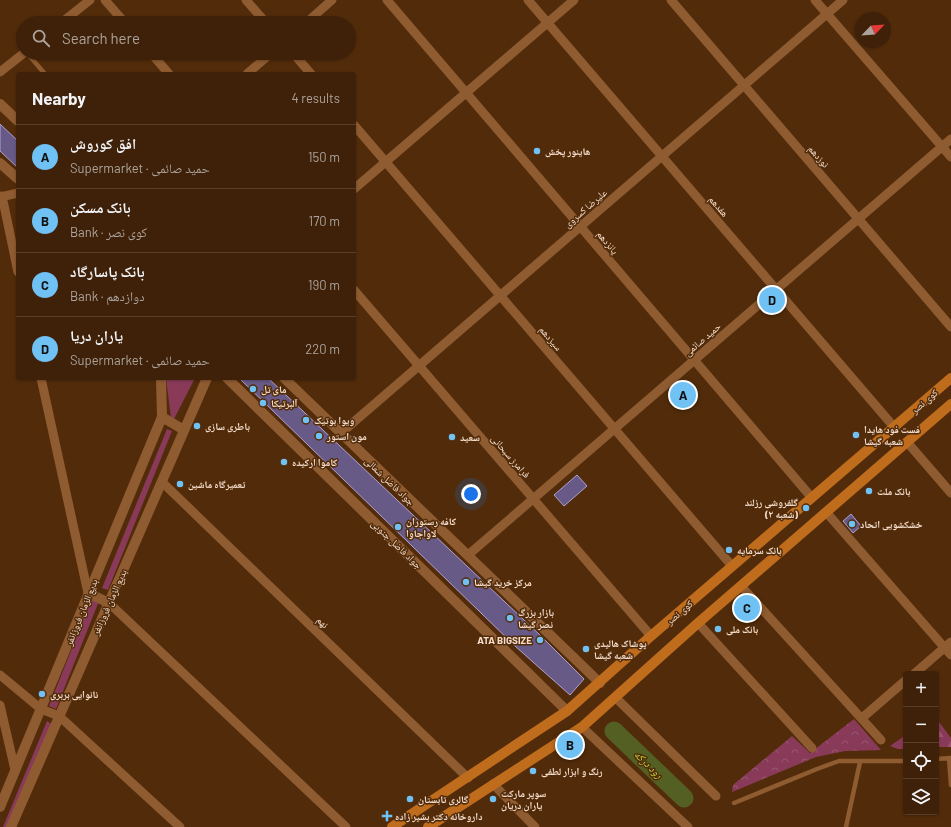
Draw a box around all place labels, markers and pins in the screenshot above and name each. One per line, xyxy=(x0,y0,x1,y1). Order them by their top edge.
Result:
place label: هاينور پخش xyxy=(545,145,590,158)
marker: هاينور پخش xyxy=(532,146,542,156)
pin: D xyxy=(759,285,785,315)
pin: A xyxy=(670,380,696,410)
place label: مای تل xyxy=(261,383,287,396)
marker: مای تل xyxy=(248,384,258,394)
place label: آلبرتیکا xyxy=(271,397,298,410)
marker: آلبرتیکا xyxy=(258,398,268,408)
place label: ویوا بوتیک xyxy=(314,414,354,427)
marker: ویوا بوتیک xyxy=(301,415,311,425)
place label: باطری سازی xyxy=(205,420,250,433)
marker: باطری سازی xyxy=(192,421,202,431)
place label: فست فود هایدا شعبه گیشا xyxy=(864,423,920,447)
place label: مون استور xyxy=(326,430,367,443)
marker: فست فود هایدا شعبه گیشا xyxy=(851,430,861,440)
marker: مون استور xyxy=(314,431,324,441)
place label: سعید xyxy=(460,431,480,443)
marker: سعید xyxy=(447,432,457,442)
place label: کاموا ارکیده xyxy=(292,456,338,469)
marker: کاموا ارکیده xyxy=(279,457,289,467)
place label: تعمیرگاه ماشین xyxy=(188,478,246,491)
marker: تعمیرگاه ماشین xyxy=(175,479,185,489)
place label: بانک ملت xyxy=(877,485,911,497)
marker: بانک ملت xyxy=(864,486,874,496)
place label: گلفروشی رزلند (شعبه ۲) xyxy=(745,496,799,520)
marker: گلفروشی رزلند (شعبه ۲) xyxy=(801,503,811,513)
place label: کافه رستوران لاواجاوا xyxy=(406,515,457,540)
place label: خشکشویی اتحاد xyxy=(860,518,923,531)
marker: خشکشویی اتحاد xyxy=(847,519,857,529)
marker: کافه رستوران لاواجاوا xyxy=(393,522,403,532)
place label: بانک سرمایه xyxy=(737,544,782,557)
marker: بانک سرمایه xyxy=(724,545,734,555)
place label: مرکز خرید گیشا xyxy=(474,576,532,589)
marker: مرکز خرید گیشا xyxy=(461,577,471,587)
pin: C xyxy=(734,593,760,623)
place label: بازار بزرگ نصر گیشا xyxy=(518,606,554,631)
marker: بازار بزرگ نصر گیشا xyxy=(505,613,515,623)
place label: بانک ملی xyxy=(726,623,758,636)
marker: بانک ملی xyxy=(713,624,723,634)
place label: ATA BIGSIZE xyxy=(477,634,532,646)
marker: ATA BIGSIZE xyxy=(535,635,545,645)
place label: پوشاک هالیدی شعبه گیشا xyxy=(594,637,647,661)
marker: پوشاک هالیدی شعبه گیشا xyxy=(581,644,591,654)
place label: نانوایی بربری xyxy=(50,688,98,701)
marker: نانوایی بربری xyxy=(37,689,47,699)
pin: B xyxy=(557,730,583,760)
place label: رنگ و ابزار لطفی xyxy=(541,765,603,778)
marker: رنگ و ابزار لطفی xyxy=(528,766,538,776)
place label: سوپر مارکت یاران دریان xyxy=(501,787,546,812)
place label: گالری تابستان xyxy=(418,793,469,806)
marker: گالری تابستان xyxy=(405,794,415,804)
marker: سوپر مارکت یاران دریان xyxy=(488,794,498,804)
place label: داروخانه دکتر بشیر زاده xyxy=(395,810,483,823)
marker: داروخانه دکتر بشیر زاده xyxy=(382,811,392,821)

